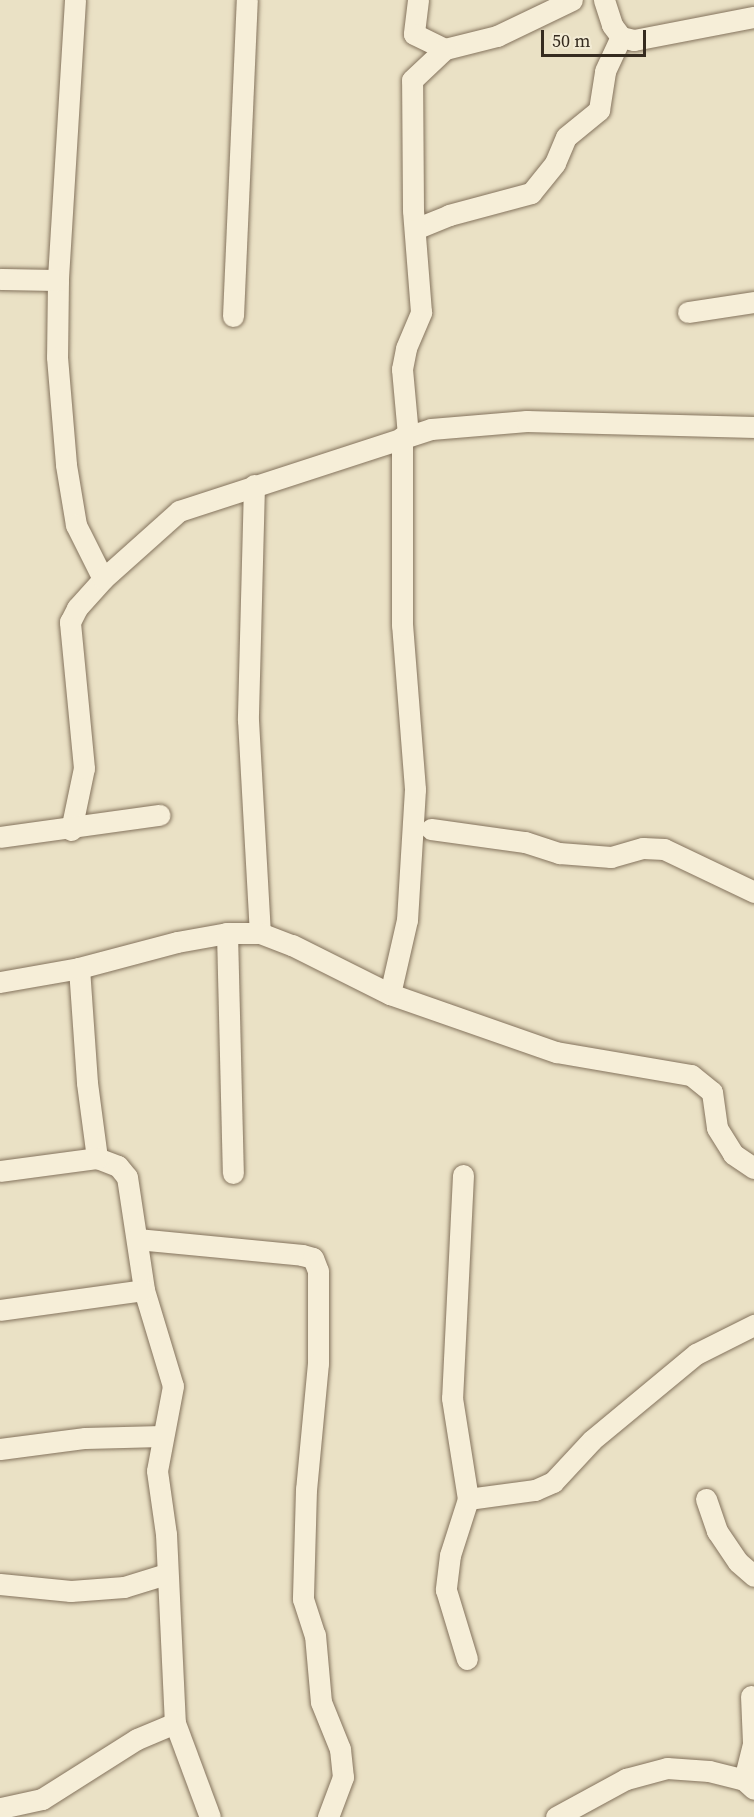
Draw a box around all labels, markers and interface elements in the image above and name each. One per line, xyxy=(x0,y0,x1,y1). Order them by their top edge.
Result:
scale bar xyxy=(544,18,649,56)
text: 50 m xyxy=(552,28,590,53)

